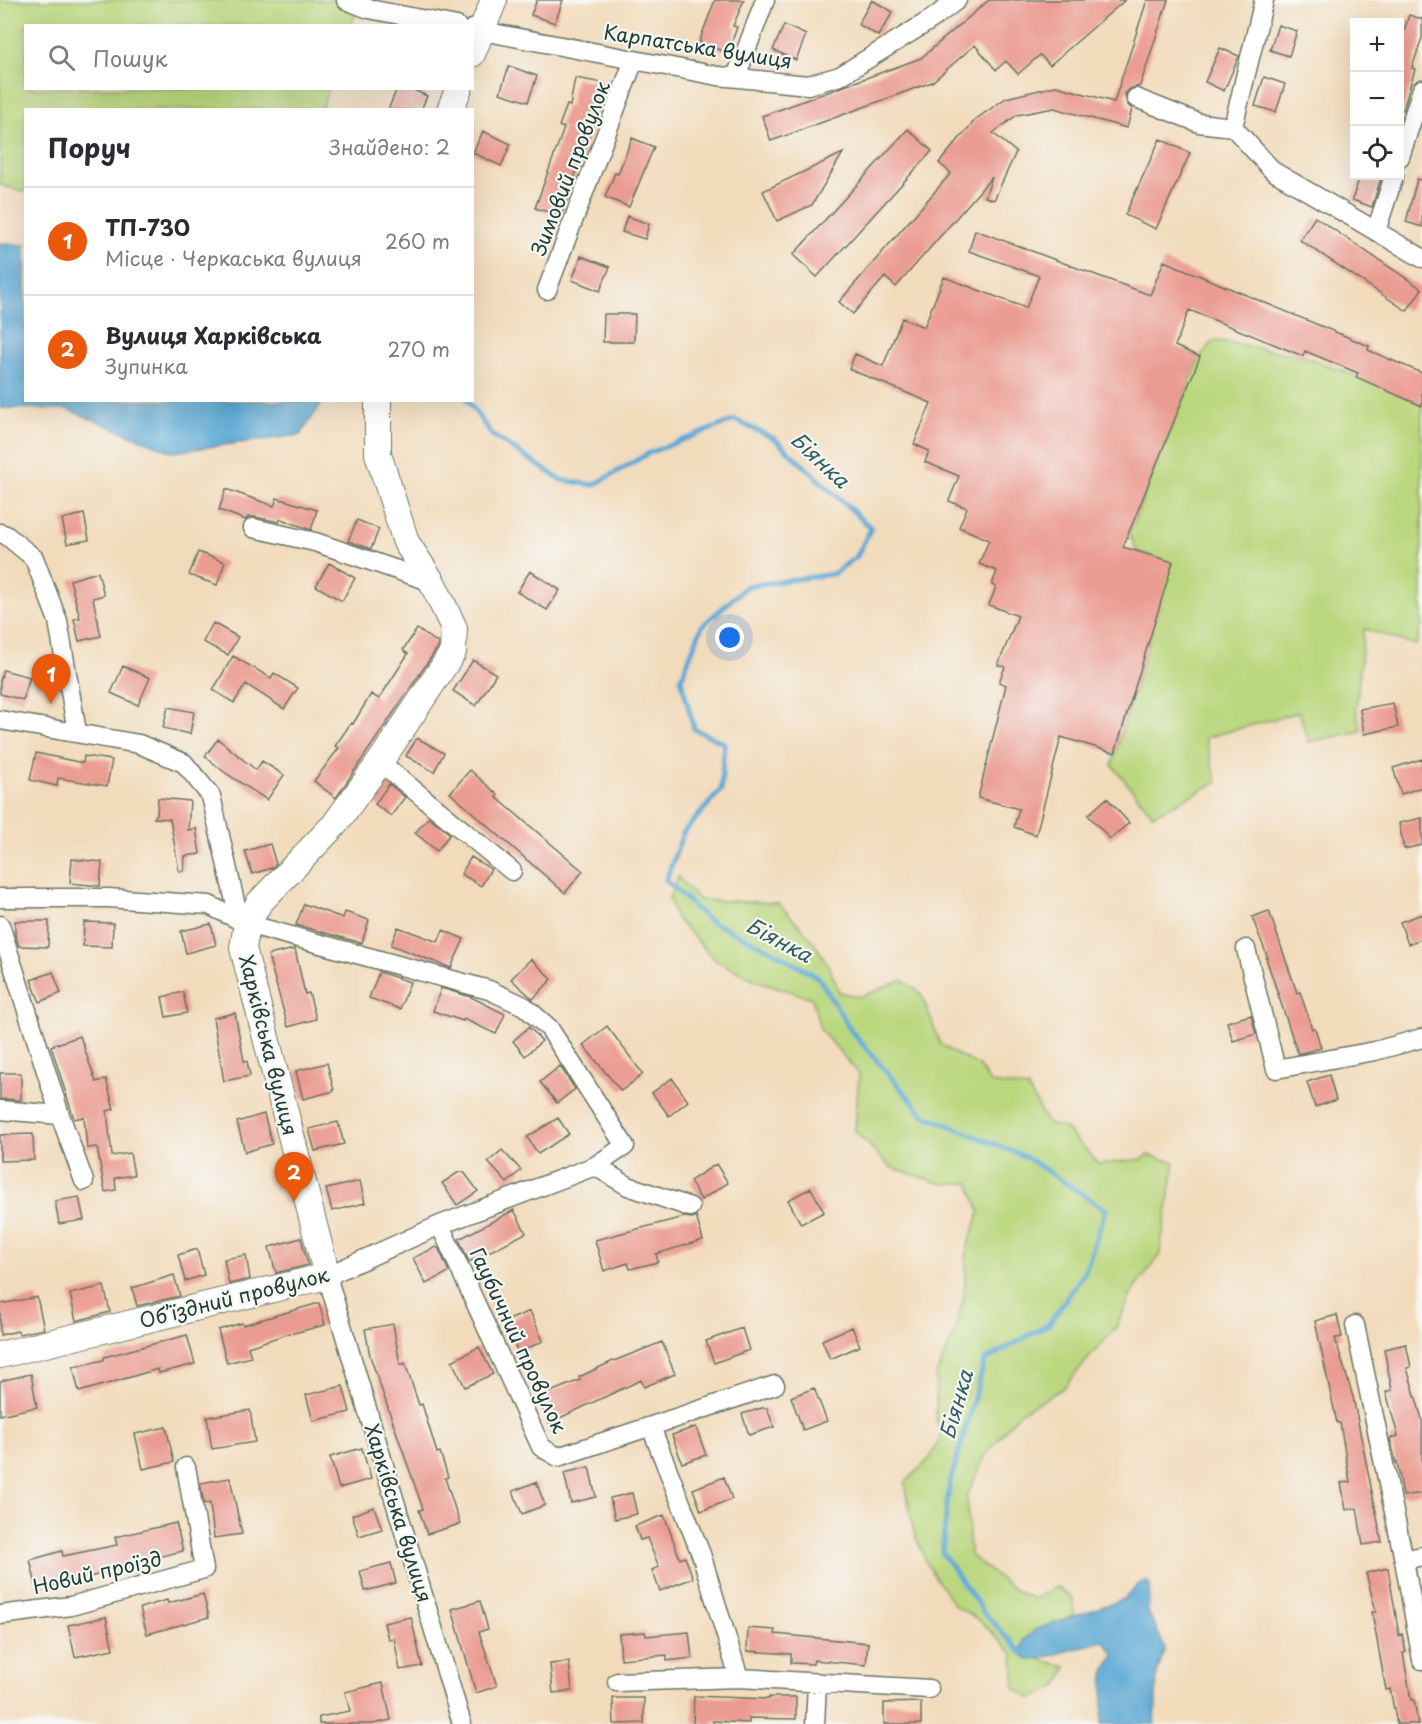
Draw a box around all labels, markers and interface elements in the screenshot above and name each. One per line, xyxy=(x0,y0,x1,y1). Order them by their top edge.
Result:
street label: Карпатська вулиця xyxy=(602,16,794,76)
map controls xyxy=(1350,18,1404,180)
button: + xyxy=(1350,18,1404,72)
search box xyxy=(24,24,474,90)
icon: search xyxy=(45,41,78,74)
text: Пошук xyxy=(93,41,168,74)
button: − xyxy=(1350,72,1404,126)
street label: Зимовий провулок xyxy=(523,76,617,260)
button: locate xyxy=(1350,126,1404,180)
text: Поруч xyxy=(48,128,131,167)
text: Знайдено: 2 xyxy=(329,132,450,162)
text: ТП-730 xyxy=(105,210,190,243)
text: 1 xyxy=(63,226,72,256)
text: 260 m xyxy=(385,226,450,256)
text: Місце · Черкаська вулиця xyxy=(105,243,362,273)
text: Вулиця Харківська xyxy=(105,318,322,351)
text: 2 xyxy=(60,334,75,364)
text: 270 m xyxy=(387,334,450,364)
text: Зупинка xyxy=(105,351,188,381)
water label: Біянка xyxy=(784,423,858,495)
your location xyxy=(715,623,744,652)
pin: 1 xyxy=(32,654,70,704)
water label: Біянка xyxy=(742,908,819,970)
street label: Харківська вулиця xyxy=(232,952,306,1138)
pin: 2 xyxy=(274,1152,314,1202)
street label: Гаубичний провулок xyxy=(463,1242,575,1438)
street label: Обʼїздний провулок xyxy=(136,1259,332,1335)
water label: Біянка xyxy=(930,1365,980,1442)
street label: Харківська вулиця xyxy=(358,1420,440,1606)
street label: Новий проїзд xyxy=(29,1543,165,1601)

